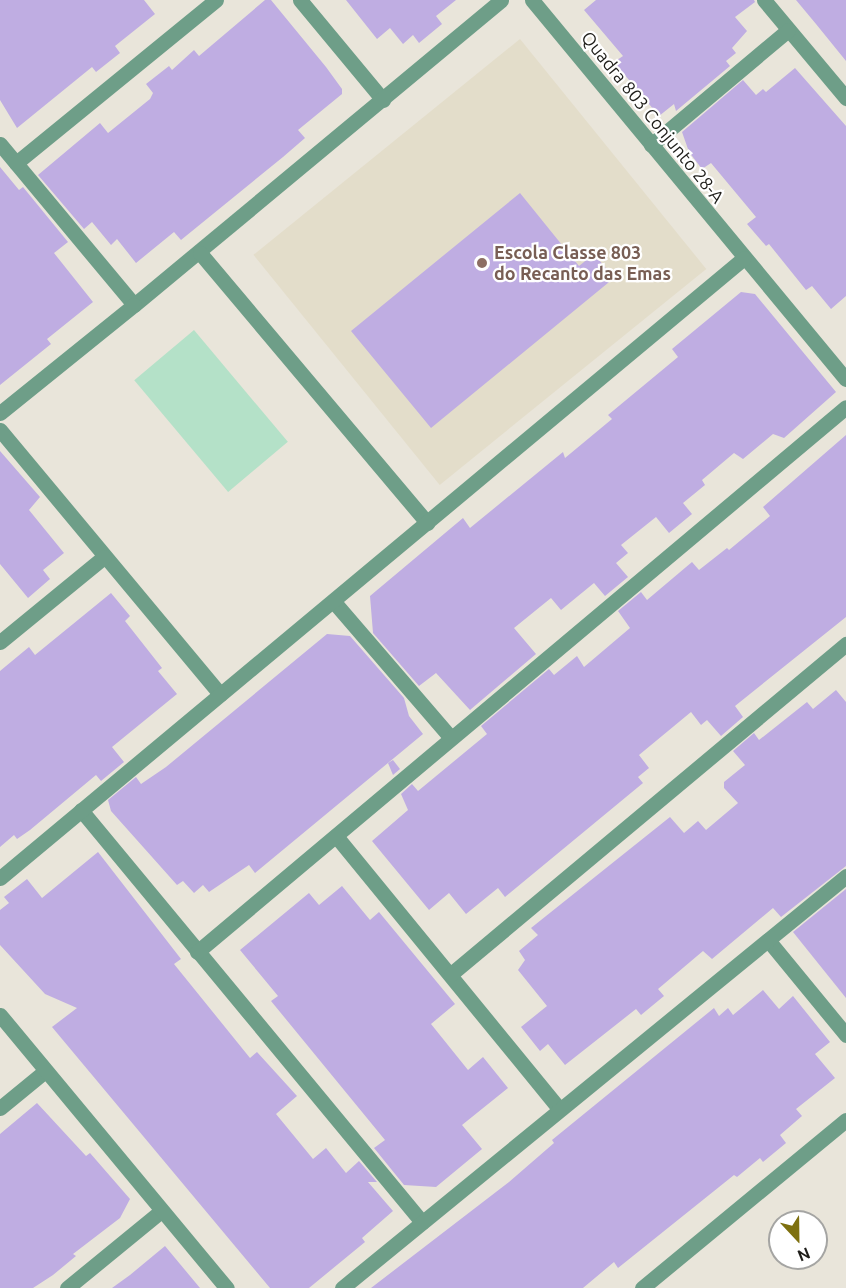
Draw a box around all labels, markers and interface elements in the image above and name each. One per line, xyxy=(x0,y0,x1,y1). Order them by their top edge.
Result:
street label: Quadra 803 Conjunto 28-A xyxy=(577,27,729,207)
place label: Escola Classe 803 do Recanto das Emas xyxy=(494,242,671,284)
marker: Escola Classe 803 do Recanto das Emas xyxy=(475,256,489,270)
north arrow xyxy=(768,1210,828,1270)
text: N xyxy=(795,1244,813,1265)

